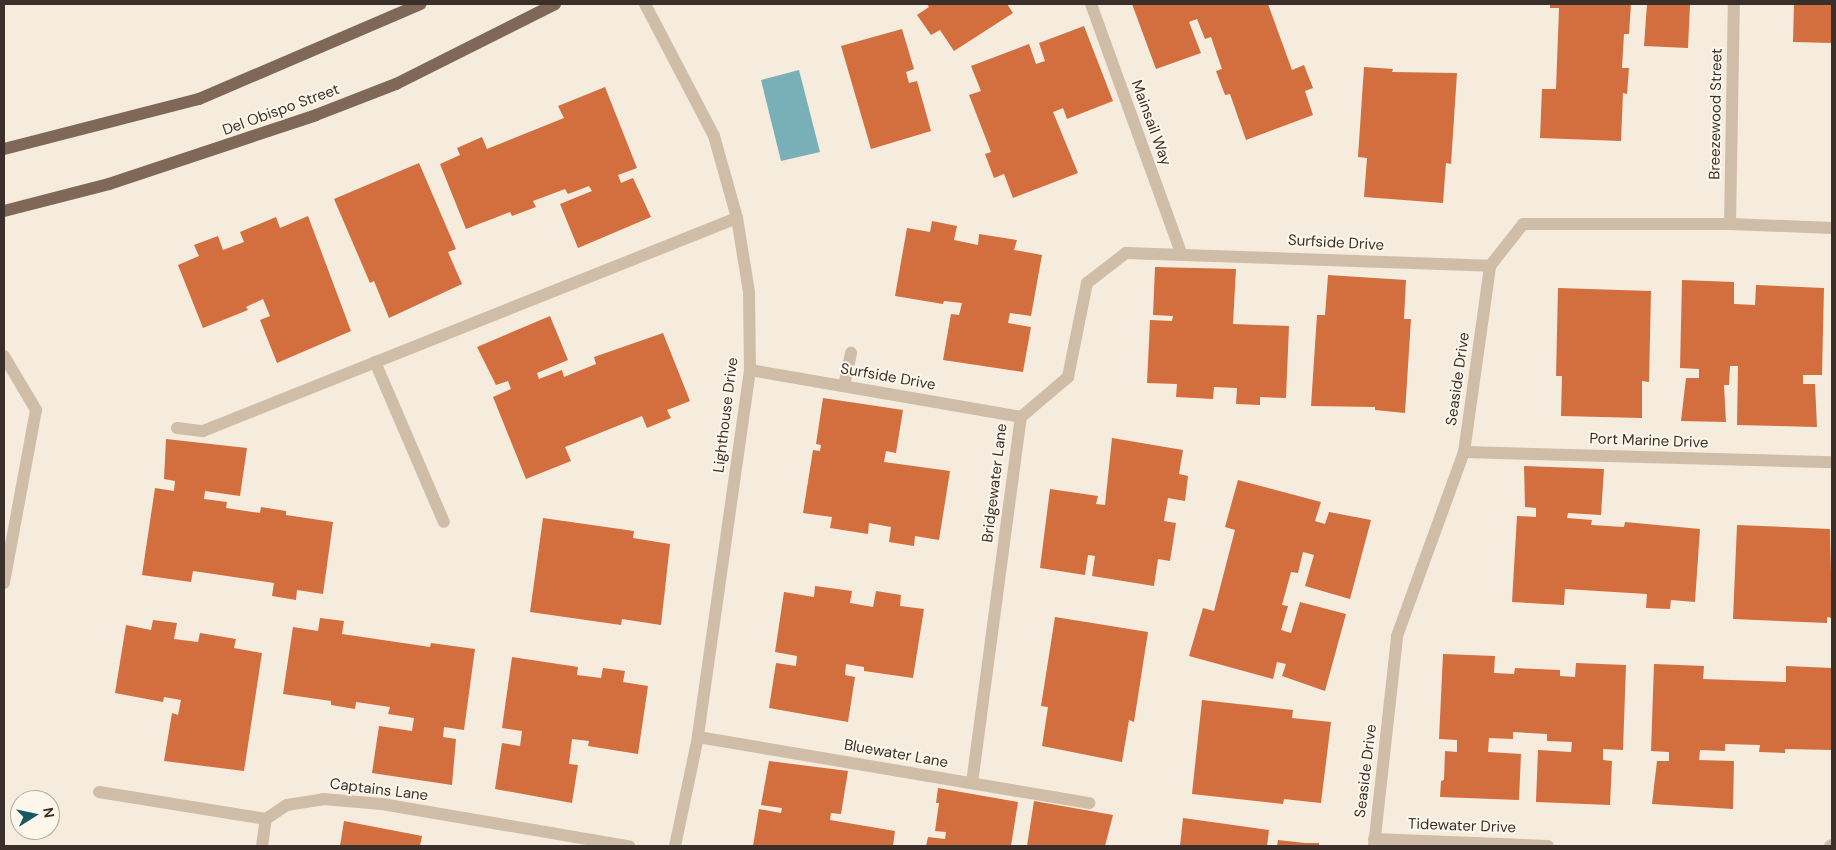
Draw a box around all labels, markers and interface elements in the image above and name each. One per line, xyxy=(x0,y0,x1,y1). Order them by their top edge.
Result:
street label: Breezewood Street xyxy=(1706,48,1726,180)
street label: Mainsail Way xyxy=(1127,78,1175,168)
street label: Del Obispo Street xyxy=(220,80,342,140)
street label: Surfside Drive xyxy=(1287,231,1385,255)
street label: Seaside Drive xyxy=(1443,331,1473,427)
street label: Lighthouse Drive xyxy=(710,356,742,474)
street label: Surfside Drive xyxy=(839,360,937,394)
street label: Bridgewater Lane xyxy=(979,422,1011,544)
street label: Port Marine Drive xyxy=(1589,430,1709,452)
street label: Seaside Drive xyxy=(1351,723,1381,819)
street label: Bluewater Lane xyxy=(843,736,949,772)
street label: Captains Lane xyxy=(329,775,429,805)
north arrow xyxy=(10,790,60,840)
text: N xyxy=(39,806,59,819)
street label: Tidewater Drive xyxy=(1408,815,1516,837)

